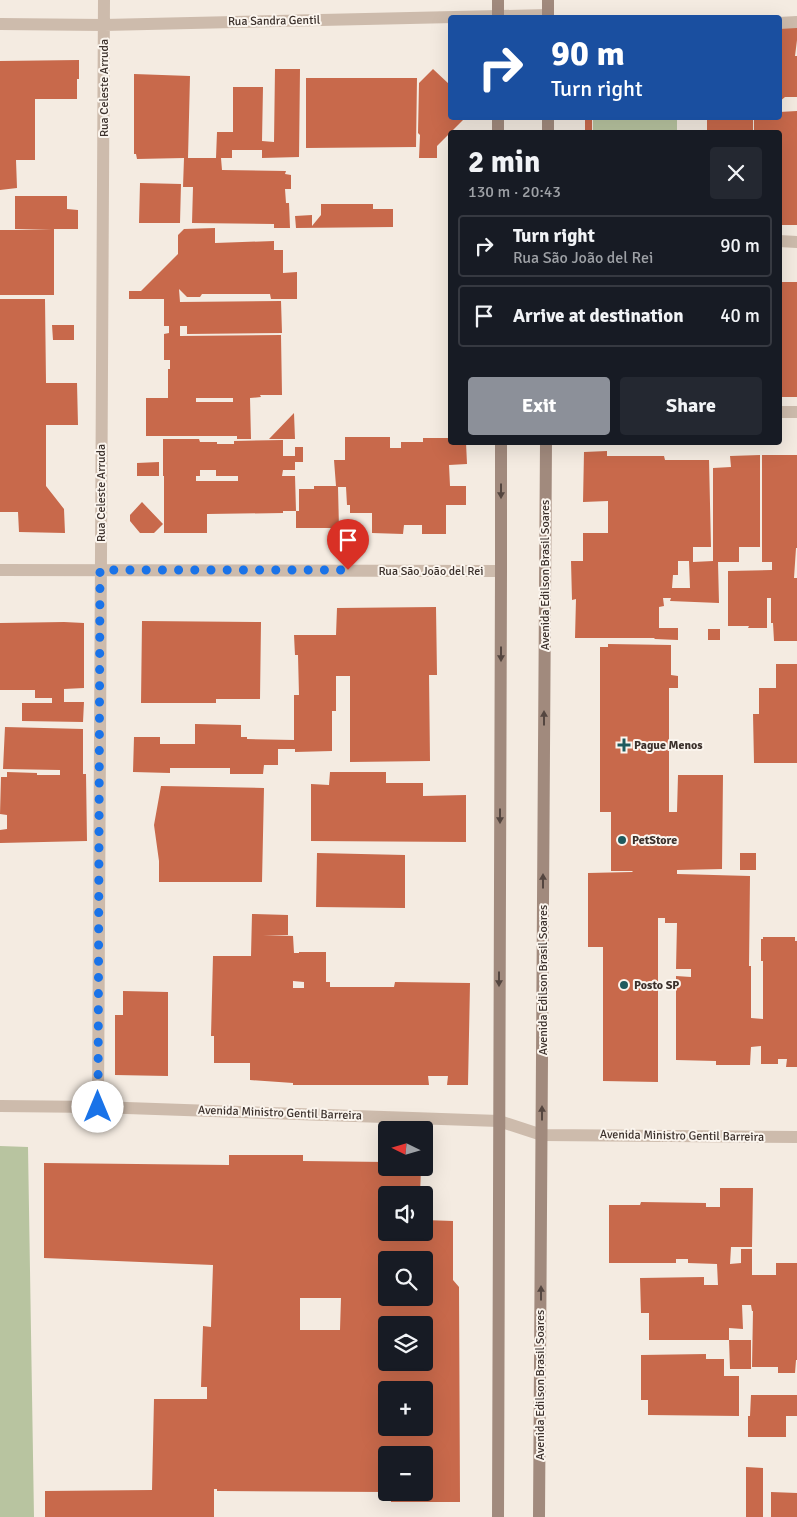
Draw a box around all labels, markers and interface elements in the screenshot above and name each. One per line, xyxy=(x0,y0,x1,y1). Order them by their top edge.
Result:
street label: Rua Sandra Gentil xyxy=(228,13,321,29)
text: 90 m xyxy=(551,32,625,75)
icon: right xyxy=(468,35,533,100)
street label: Rua Celeste Arruda xyxy=(97,39,112,137)
text: Turn right xyxy=(551,75,643,102)
text: 2 min xyxy=(468,144,540,181)
button: close xyxy=(710,147,762,199)
text: 130 m · 20:43 xyxy=(468,182,561,202)
text: Turn right xyxy=(513,224,595,248)
icon: right xyxy=(470,232,498,260)
text: 90 m xyxy=(720,234,760,258)
text: Rua São João del Rei xyxy=(513,248,653,268)
icon: arrive xyxy=(470,302,498,330)
text: Arrive at destination xyxy=(513,304,684,328)
text: 40 m xyxy=(720,304,760,328)
button: Exit xyxy=(468,377,610,435)
button: Share xyxy=(620,377,762,435)
street label: Rua Celeste Arruda xyxy=(94,444,109,542)
one-way arrow xyxy=(497,483,505,499)
street label: Avenida Edilson Brasil Soares xyxy=(538,500,553,650)
pin xyxy=(327,519,369,570)
icon: arrive xyxy=(334,526,362,554)
street label: Rua São João del Rei xyxy=(378,564,484,579)
one-way arrow xyxy=(497,646,505,662)
one-way arrow xyxy=(540,710,548,726)
place label: Pague Menos xyxy=(634,738,703,753)
marker: Pague Menos xyxy=(618,739,630,751)
one-way arrow xyxy=(496,808,504,824)
place label: PetStore xyxy=(632,833,677,848)
marker: PetStore xyxy=(616,834,628,846)
one-way arrow xyxy=(539,873,547,889)
street label: Avenida Edilson Brasil Soares xyxy=(536,905,551,1055)
one-way arrow xyxy=(495,971,503,987)
place label: Posto SP xyxy=(634,978,679,993)
marker: Posto SP xyxy=(618,979,630,991)
position arrow xyxy=(71,1080,123,1132)
street label: Avenida Ministro Gentil Barreira xyxy=(198,1103,362,1123)
one-way arrow xyxy=(538,1105,546,1121)
north arrow xyxy=(378,1121,432,1176)
map controls xyxy=(378,1121,433,1501)
street label: Avenida Ministro Gentil Barreira xyxy=(600,1127,764,1145)
button: sound xyxy=(378,1186,433,1241)
button: search xyxy=(378,1251,433,1306)
one-way arrow xyxy=(537,1285,545,1301)
street label: Avenida Edilson Brasil Soares xyxy=(533,1310,548,1460)
button: layers xyxy=(378,1316,433,1371)
button: + xyxy=(378,1381,433,1436)
button: − xyxy=(378,1446,433,1501)

